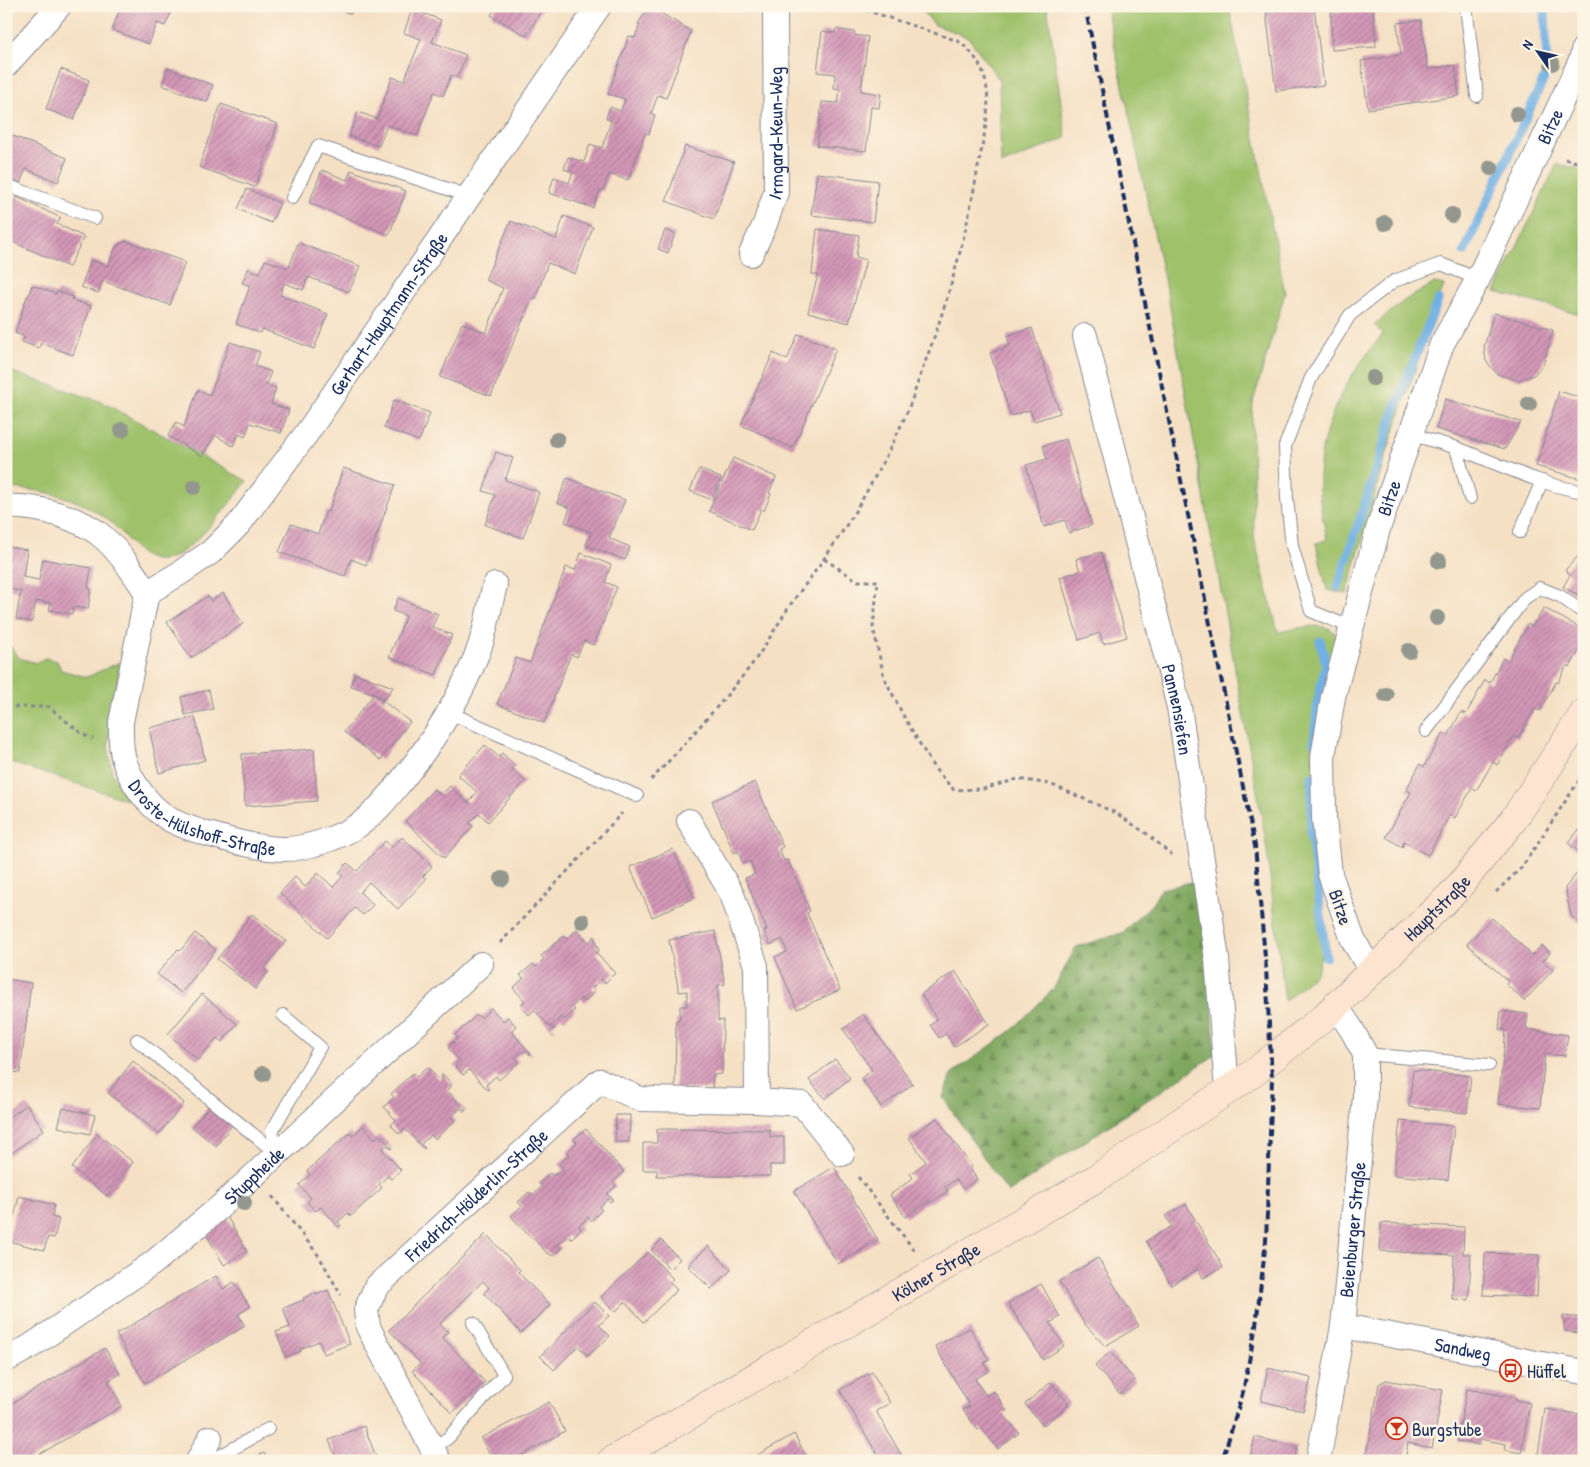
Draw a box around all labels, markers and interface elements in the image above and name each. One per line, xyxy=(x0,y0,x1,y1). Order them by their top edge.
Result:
north arrow xyxy=(1512,28,1562,78)
text: N xyxy=(1517,36,1537,53)
street label: Irmgard-Keun-Weg xyxy=(761,67,789,203)
street label: Bitze xyxy=(1530,104,1569,148)
street label: Gerhart-Hauptmann-Straße xyxy=(324,226,454,400)
street label: Bitze xyxy=(1371,476,1407,519)
street label: Pannensiefen xyxy=(1156,661,1199,757)
street label: Droste-Hülshoff-Straße xyxy=(123,775,277,862)
street label: Hauptstraße xyxy=(1398,869,1477,947)
street label: Bitze xyxy=(1323,886,1359,929)
street label: Friedrich-Hölderlin-Straße xyxy=(398,1122,554,1268)
street label: Stuppheide xyxy=(218,1140,290,1210)
street label: Beienburger Straße xyxy=(1333,1160,1372,1299)
street label: Kölner Straße xyxy=(887,1235,985,1308)
street label: Sandweg xyxy=(1432,1331,1493,1367)
place label: Hüffel xyxy=(1527,1358,1567,1384)
bus stop icon: Hüffel xyxy=(1499,1359,1523,1383)
place label: Burgstube xyxy=(1412,1416,1482,1442)
bar icon: Burgstube xyxy=(1384,1417,1408,1441)

